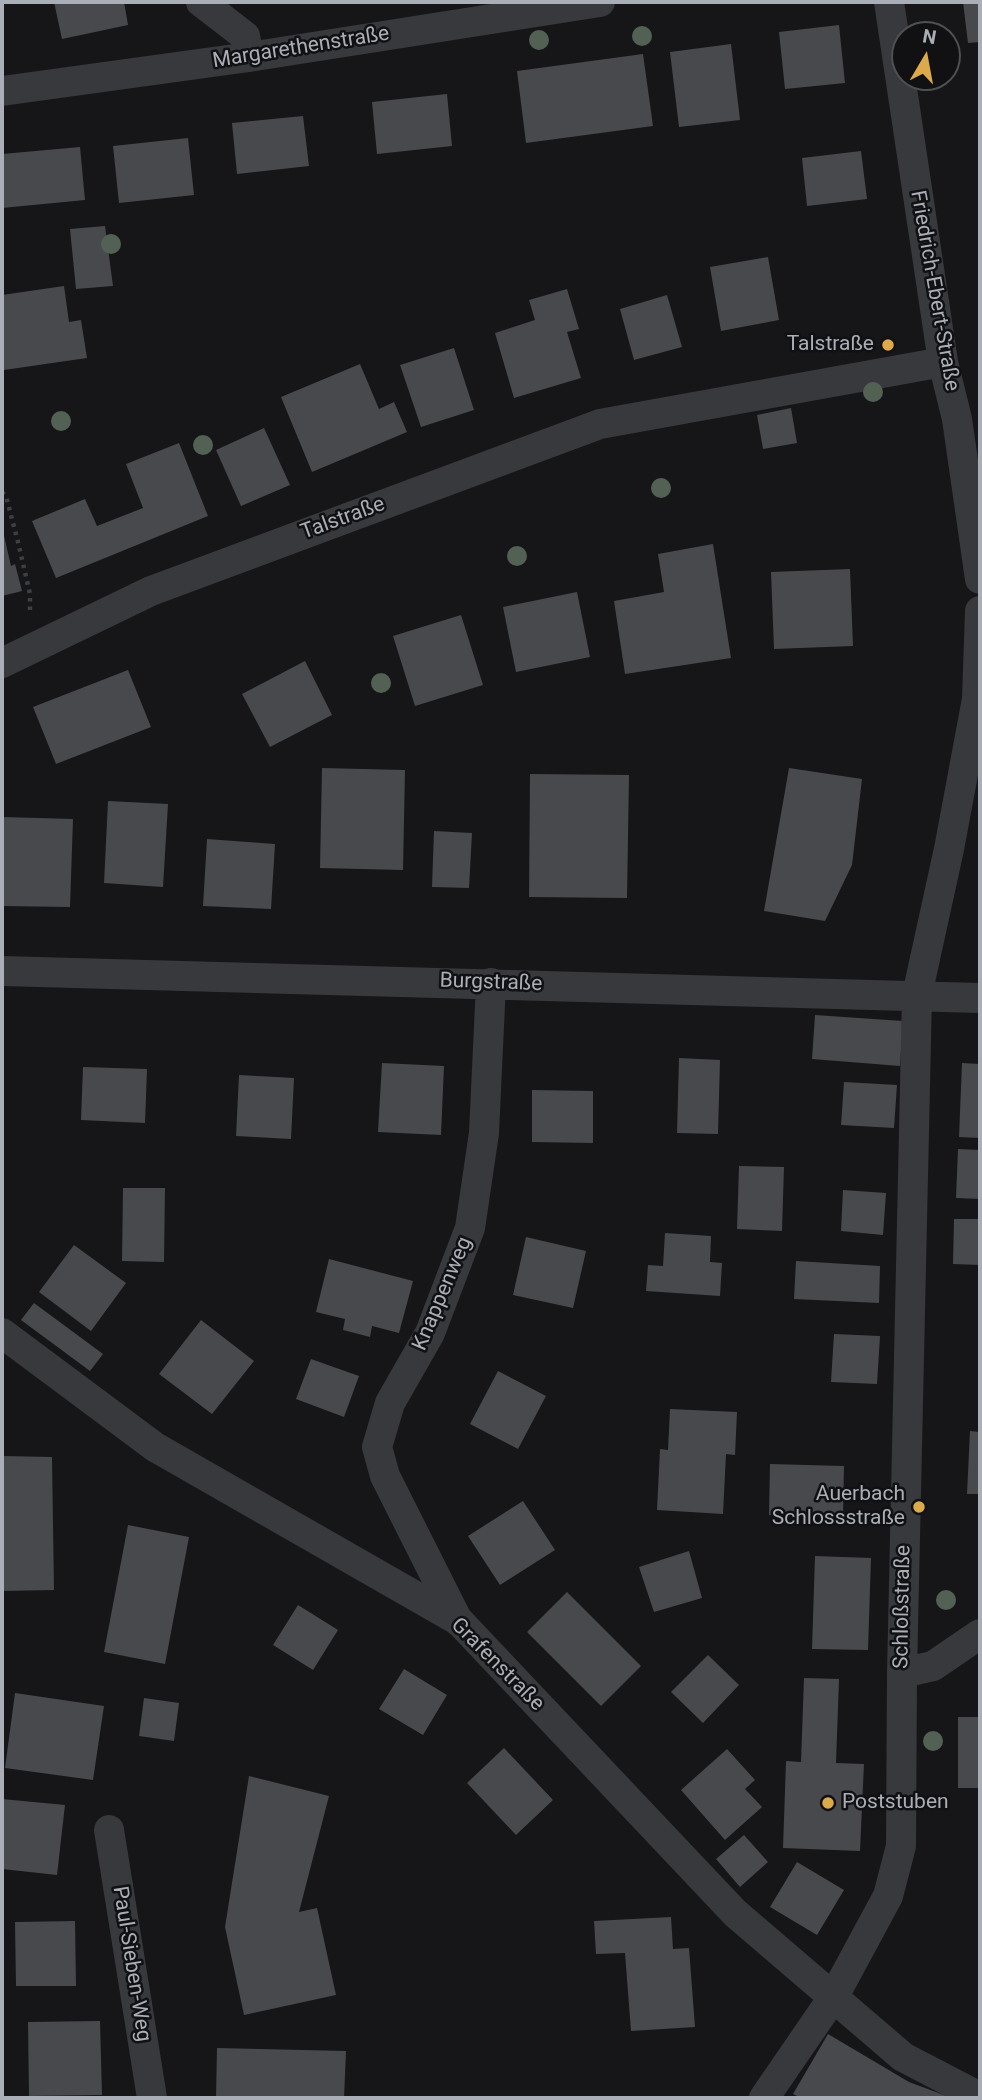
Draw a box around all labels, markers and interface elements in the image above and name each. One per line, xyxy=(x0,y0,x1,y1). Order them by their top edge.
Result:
north arrow xyxy=(891,21,961,91)
street label: Margarethenstraße xyxy=(211,22,391,74)
text: N xyxy=(921,24,938,49)
street label: Friedrich-Ebert-Straße xyxy=(904,189,964,393)
place label: Talstraße xyxy=(787,332,874,358)
marker: Talstraße xyxy=(880,337,896,353)
street label: Talstraße xyxy=(298,492,388,546)
street label: Burgstraße xyxy=(439,969,543,997)
street label: Knappenweg xyxy=(408,1233,478,1355)
place label: Auerbach Schlossstraße xyxy=(772,1482,905,1532)
marker: Auerbach Schlossstraße xyxy=(911,1499,927,1515)
street label: Schloßstraße xyxy=(889,1545,917,1669)
street label: Grafenstraße xyxy=(445,1613,549,1717)
place label: Poststuben xyxy=(842,1790,949,1816)
marker: Poststuben xyxy=(820,1795,836,1811)
street label: Paul-Sieben-Weg xyxy=(106,1884,156,2044)

